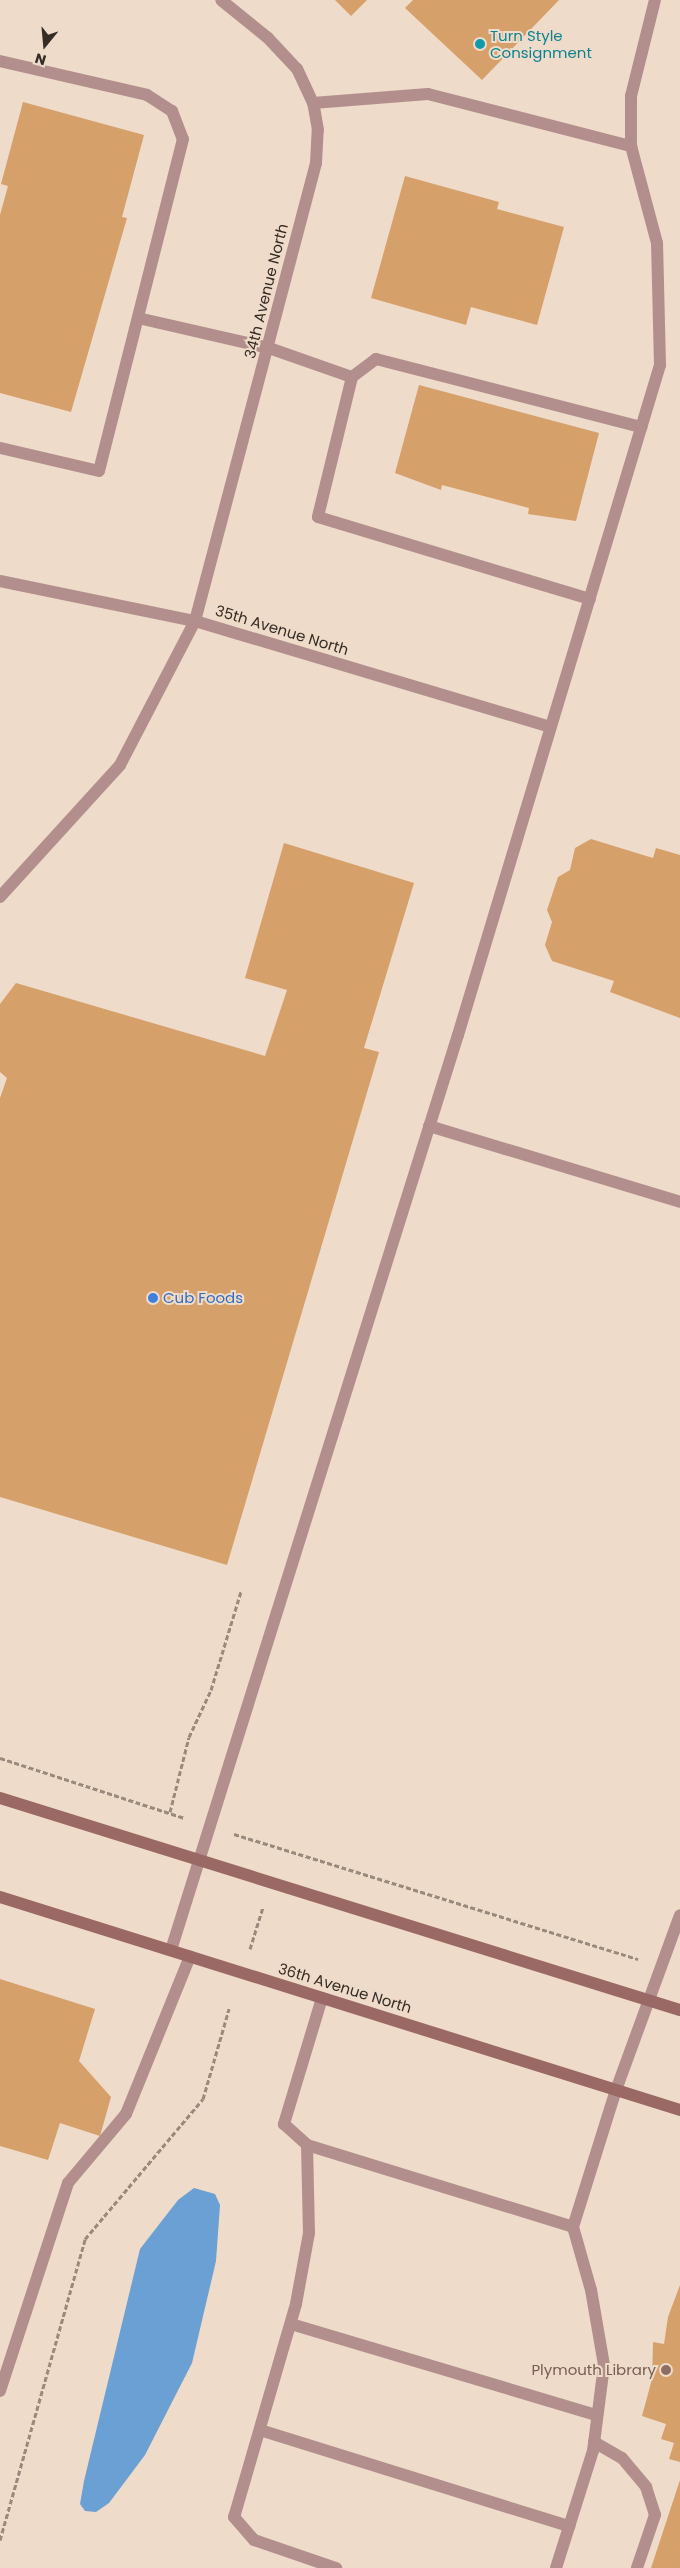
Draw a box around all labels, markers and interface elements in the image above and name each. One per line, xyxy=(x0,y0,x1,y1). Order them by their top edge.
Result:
north arrow xyxy=(20,20,70,70)
place label: Turn Style Consignment xyxy=(490,26,592,61)
marker: Turn Style Consignment xyxy=(474,38,486,50)
text: N xyxy=(33,48,49,70)
street label: 34th Avenue North xyxy=(241,222,291,360)
street label: 35th Avenue North xyxy=(213,601,351,659)
place label: Cub Foods xyxy=(163,1289,243,1307)
marker: Cub Foods xyxy=(147,1292,159,1304)
street label: 36th Avenue North xyxy=(276,1959,414,2017)
place label: Plymouth Library xyxy=(531,2361,656,2379)
marker: Plymouth Library xyxy=(660,2364,672,2376)

